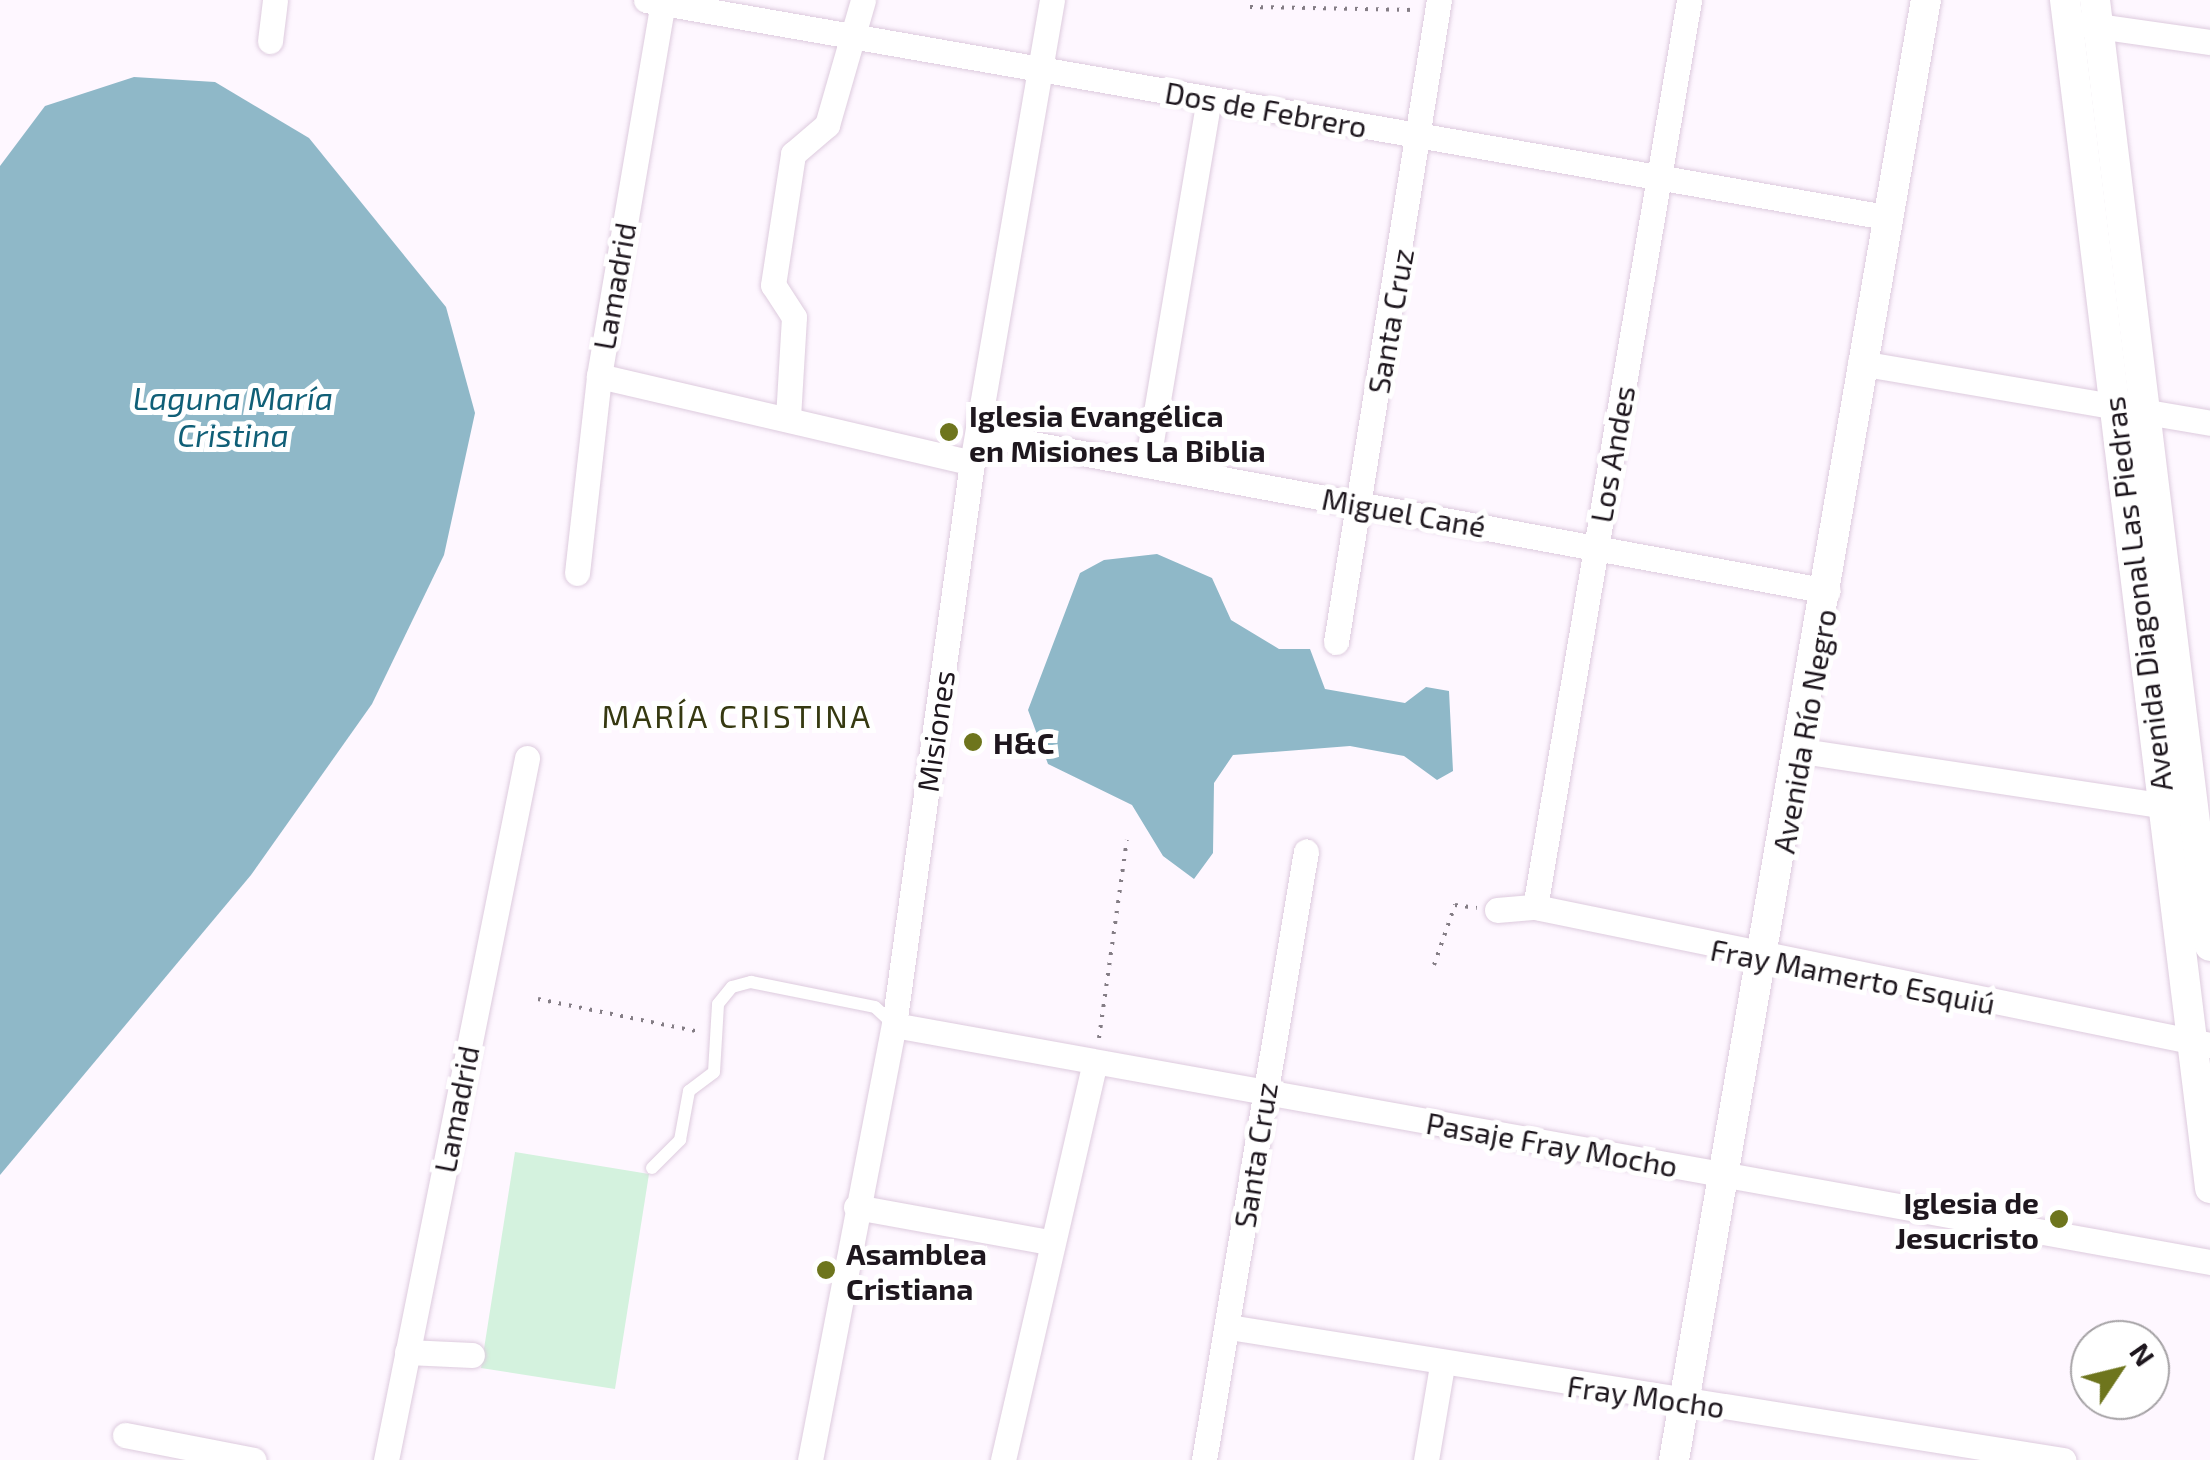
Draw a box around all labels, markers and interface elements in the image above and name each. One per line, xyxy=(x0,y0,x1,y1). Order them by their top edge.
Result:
street label: Dos de Febrero xyxy=(1162,74,1370,144)
street label: Lamadrid xyxy=(585,220,643,352)
street label: Santa Cruz xyxy=(1360,246,1420,396)
water label: Laguna María Cristina xyxy=(133,379,333,454)
street label: Los Andes xyxy=(1582,382,1642,526)
street label: Avenida Diagonal Las Piedras xyxy=(2095,394,2179,794)
place label: Iglesia Evangélica en Misiones La Biblia xyxy=(969,397,1266,468)
marker: Iglesia Evangélica en Misiones La Biblia xyxy=(938,421,960,443)
street label: Miguel Cané xyxy=(1319,480,1489,544)
street label: Avenida Río Negro xyxy=(1765,606,1843,856)
street label: Misiones xyxy=(909,668,961,794)
district label: MARÍA CRISTINA xyxy=(601,696,873,734)
place label: H&C xyxy=(993,724,1054,760)
marker: H&C xyxy=(962,731,984,753)
street label: Fray Mamerto Esquiú xyxy=(1707,931,1999,1021)
street label: Lamadrid xyxy=(426,1043,486,1175)
street label: Santa Cruz xyxy=(1226,1080,1284,1230)
street label: Pasaje Fray Mocho xyxy=(1423,1104,1681,1184)
place label: Iglesia de Jesucristo xyxy=(1895,1184,2039,1254)
marker: Iglesia de Jesucristo xyxy=(2048,1208,2070,1230)
place label: Asamblea Cristiana xyxy=(846,1235,987,1306)
marker: Asamblea Cristiana xyxy=(815,1259,837,1281)
north arrow xyxy=(2070,1320,2170,1420)
text: N xyxy=(2123,1336,2163,1372)
street label: Fray Mocho xyxy=(1565,1367,1727,1425)

